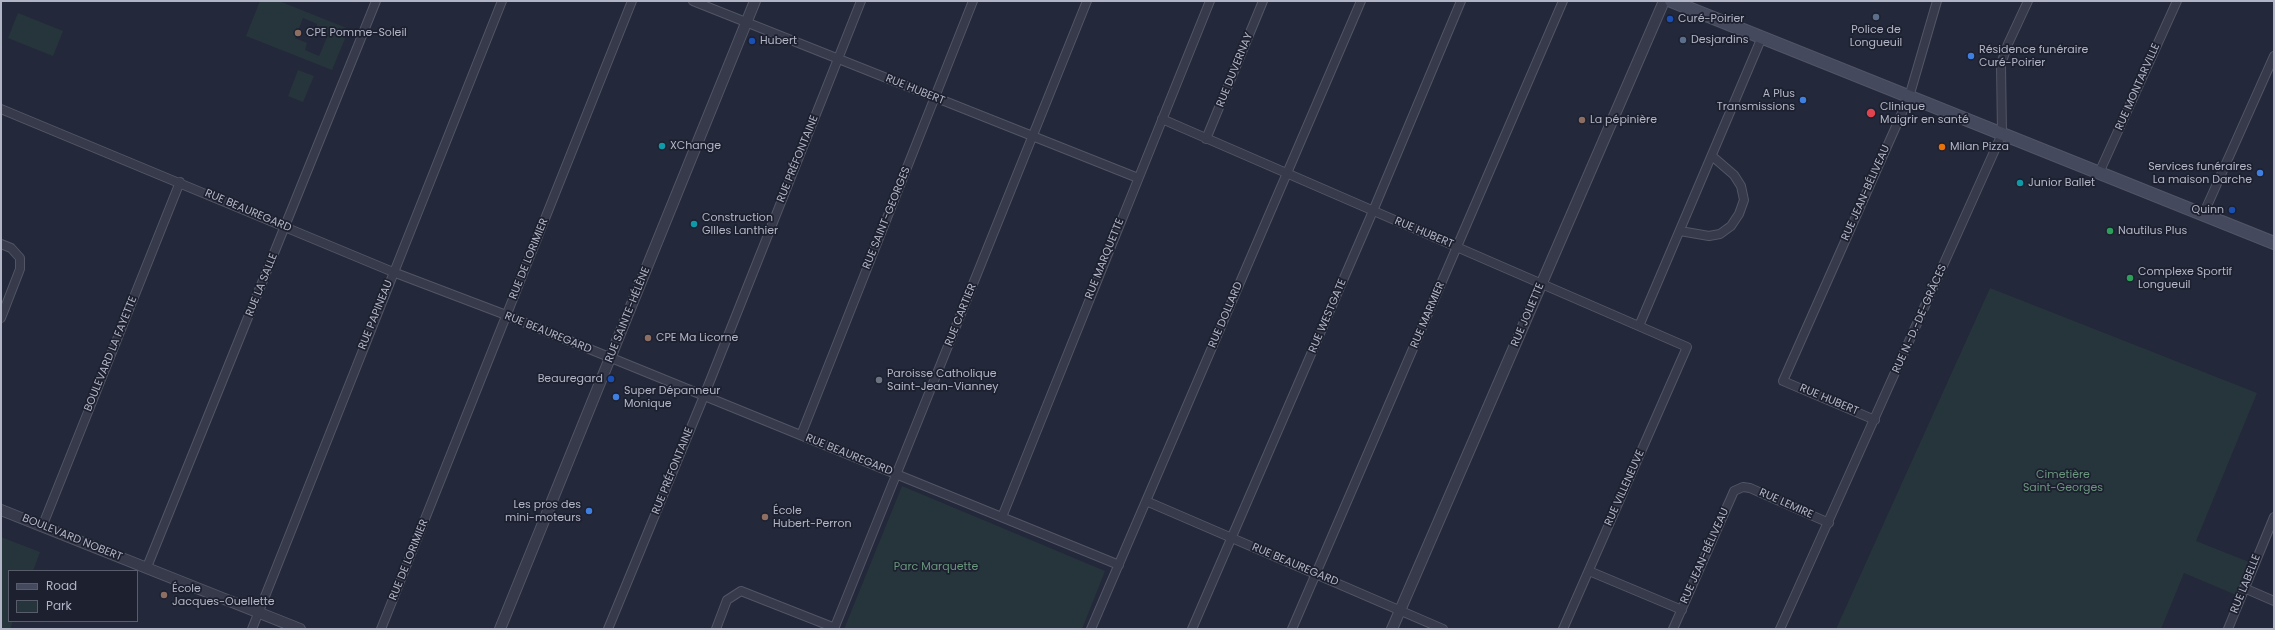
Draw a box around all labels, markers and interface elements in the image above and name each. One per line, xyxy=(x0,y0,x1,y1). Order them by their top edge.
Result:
place label: Curé-Poirier xyxy=(1678,12,1744,26)
marker: Police de Longueuil xyxy=(1871,12,1881,22)
marker: Curé-Poirier xyxy=(1665,14,1675,24)
place label: Police de Longueuil xyxy=(1850,23,1902,49)
place label: CPE Pomme-Soleil xyxy=(306,26,407,40)
marker: CPE Pomme-Soleil xyxy=(293,28,303,38)
street label: RUE DUVERNAY xyxy=(1214,31,1256,109)
place label: Desjardins xyxy=(1691,33,1749,47)
place label: Hubert xyxy=(760,34,797,48)
marker: Desjardins xyxy=(1678,35,1688,45)
marker: Hubert xyxy=(747,36,757,46)
street label: RUE MONTARVILLE xyxy=(2113,41,2163,133)
place label: Résidence funéraire Curé-Poirier xyxy=(1979,43,2088,69)
marker: Résidence funéraire Curé-Poirier xyxy=(1966,51,1976,61)
street label: RUE HUBERT xyxy=(883,72,947,108)
place label: A Plus Transmissions xyxy=(1717,87,1795,113)
marker: A Plus Transmissions xyxy=(1798,95,1808,105)
place label: Clinique Maigrir en santé xyxy=(1880,100,1969,126)
marker: Clinique Maigrir en santé xyxy=(1865,107,1877,119)
place label: La pépinière xyxy=(1590,113,1657,127)
street label: RUE PRÉFONTAINE xyxy=(775,114,821,204)
marker: La pépinière xyxy=(1577,115,1587,125)
place label: XChange xyxy=(670,139,721,153)
place label: Milan Pizza xyxy=(1950,140,2009,154)
marker: XChange xyxy=(657,141,667,151)
marker: Milan Pizza xyxy=(1937,142,1947,152)
street label: RUE JEAN-BÉLIVEAU xyxy=(1839,143,1893,243)
place label: Services funéraires La maison Darche xyxy=(2148,160,2252,186)
street label: RUE SAINT-GEORGES xyxy=(860,165,914,271)
marker: Services funéraires La maison Darche xyxy=(2255,168,2265,178)
place label: Junior Ballet xyxy=(2028,176,2095,190)
marker: Junior Ballet xyxy=(2015,178,2025,188)
street label: RUE BEAUREGARD xyxy=(203,187,293,235)
place label: Quinn xyxy=(2192,203,2224,217)
marker: Quinn xyxy=(2227,205,2237,215)
place label: Construction GIlles Lanthier xyxy=(702,211,778,237)
street label: RUE HUBERT xyxy=(1393,215,1455,251)
street label: RUE DE LORIMIER xyxy=(507,216,551,302)
street label: RUE MARQUETTE xyxy=(1083,217,1127,301)
marker: Construction GIlles Lanthier xyxy=(689,219,699,229)
place label: Nautilus Plus xyxy=(2118,224,2187,238)
marker: Nautilus Plus xyxy=(2105,226,2115,236)
street label: RUE LA SALLE xyxy=(243,252,281,318)
street label: RUE N.-D.-DE-GRÂCES xyxy=(1890,263,1950,375)
street label: RUE SAINTE-HÉLÈNE xyxy=(603,265,653,365)
place label: Complexe Sportif Longueuil xyxy=(2138,265,2232,291)
marker: Complexe Sportif Longueuil xyxy=(2125,273,2135,283)
street label: RUE WESTGATE xyxy=(1306,277,1350,355)
street label: RUE PAPINEAU xyxy=(356,278,396,352)
street label: RUE DOLLARD xyxy=(1206,280,1246,350)
street label: RUE MARMIER xyxy=(1408,280,1448,350)
street label: RUE JOLIETTE xyxy=(1509,281,1547,349)
street label: RUE CARTIER xyxy=(942,282,980,348)
street label: BOULEVARD LA FAYETTE xyxy=(82,294,140,414)
street label: RUE BEAUREGARD xyxy=(503,310,593,356)
place label: CPE Ma Licorne xyxy=(656,331,738,345)
marker: CPE Ma Licorne xyxy=(643,333,653,343)
place label: Paroisse Catholique Saint-Jean-Vianney xyxy=(887,367,999,393)
place label: Beauregard xyxy=(538,372,603,386)
marker: Beauregard xyxy=(606,374,616,384)
marker: Paroisse Catholique Saint-Jean-Vianney xyxy=(874,375,884,385)
street label: RUE HUBERT xyxy=(1798,382,1860,418)
place label: Super Dépanneur Monique xyxy=(624,384,720,410)
marker: Super Dépanneur Monique xyxy=(611,392,621,402)
street label: RUE PRÉFONTAINE xyxy=(650,426,696,516)
street label: RUE BEAUREGARD xyxy=(804,432,894,478)
street label: RUE VILLENEUVE xyxy=(1602,448,1648,528)
park label: Cimetière Saint-Georges xyxy=(2023,468,2103,494)
street label: RUE LEMIRE xyxy=(1757,486,1815,522)
place label: Les pros des mini-moteurs xyxy=(505,498,581,524)
place label: École Hubert-Perron xyxy=(773,504,852,530)
marker: Les pros des mini-moteurs xyxy=(584,506,594,516)
street label: RUE JEAN-BÉLIVEAU xyxy=(1678,506,1732,606)
street label: BOULEVARD NOBERT xyxy=(20,512,124,564)
marker: École Hubert-Perron xyxy=(760,512,770,522)
street label: RUE DE LORIMIER xyxy=(387,517,431,603)
street label: RUE BEAUREGARD xyxy=(1250,541,1340,589)
street label: RUE LABELLE xyxy=(2228,553,2264,615)
park label: Parc Marquette xyxy=(894,560,978,574)
legend xyxy=(8,570,138,622)
text: Road xyxy=(46,577,77,594)
place label: École Jacques-Ouellette xyxy=(172,582,275,608)
marker: École Jacques-Ouellette xyxy=(159,590,169,600)
text: Park xyxy=(46,597,72,614)

